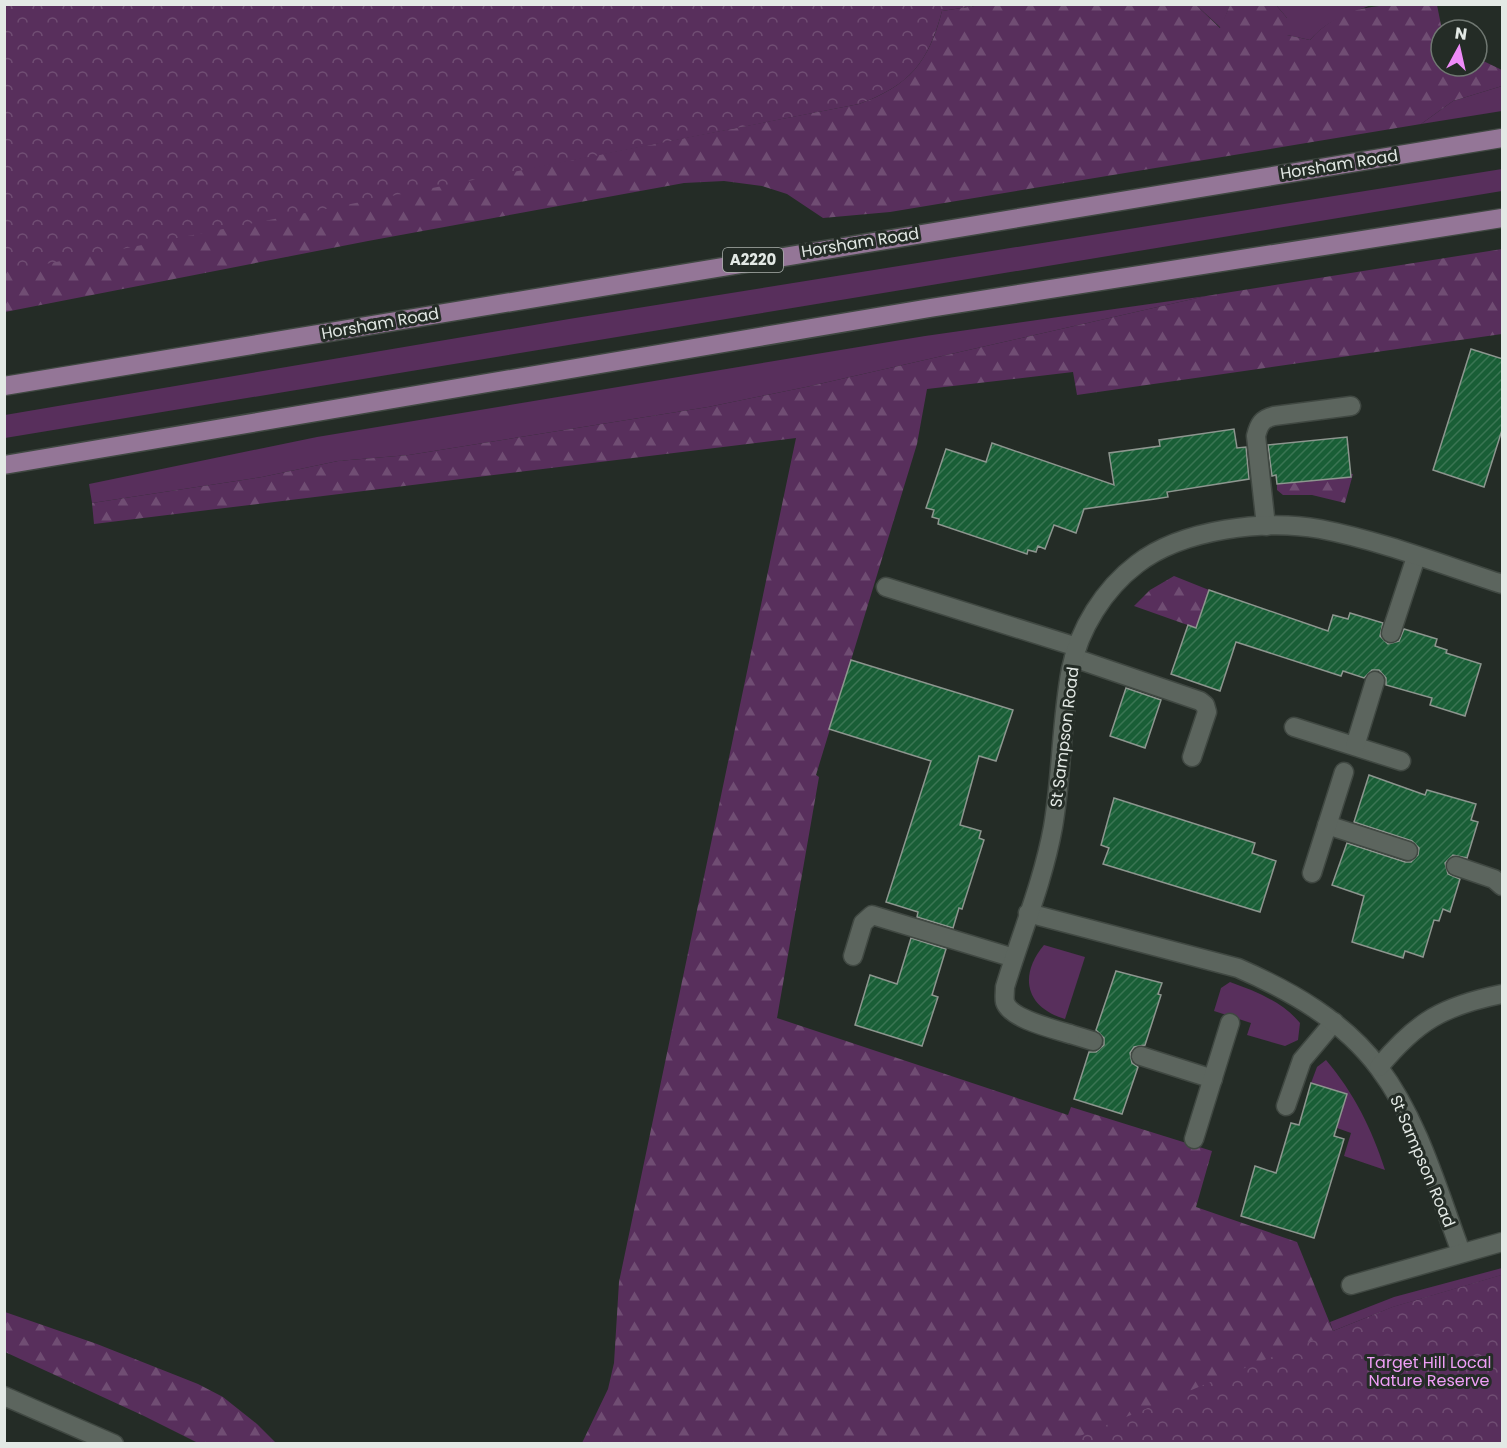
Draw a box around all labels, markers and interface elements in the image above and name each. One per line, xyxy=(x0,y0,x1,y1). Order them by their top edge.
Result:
north arrow xyxy=(1429,18,1489,78)
text: N xyxy=(1453,21,1469,46)
street label: Horsham Road xyxy=(1278,144,1400,185)
street label: Horsham Road xyxy=(799,222,921,263)
road number: A2220 xyxy=(723,248,783,272)
street label: Horsham Road xyxy=(319,302,441,345)
street label: St Sampson Road xyxy=(1044,665,1085,809)
street label: St Sampson Road xyxy=(1384,1091,1461,1231)
park label: Target Hill Local Nature Reserve xyxy=(1366,1351,1492,1392)

